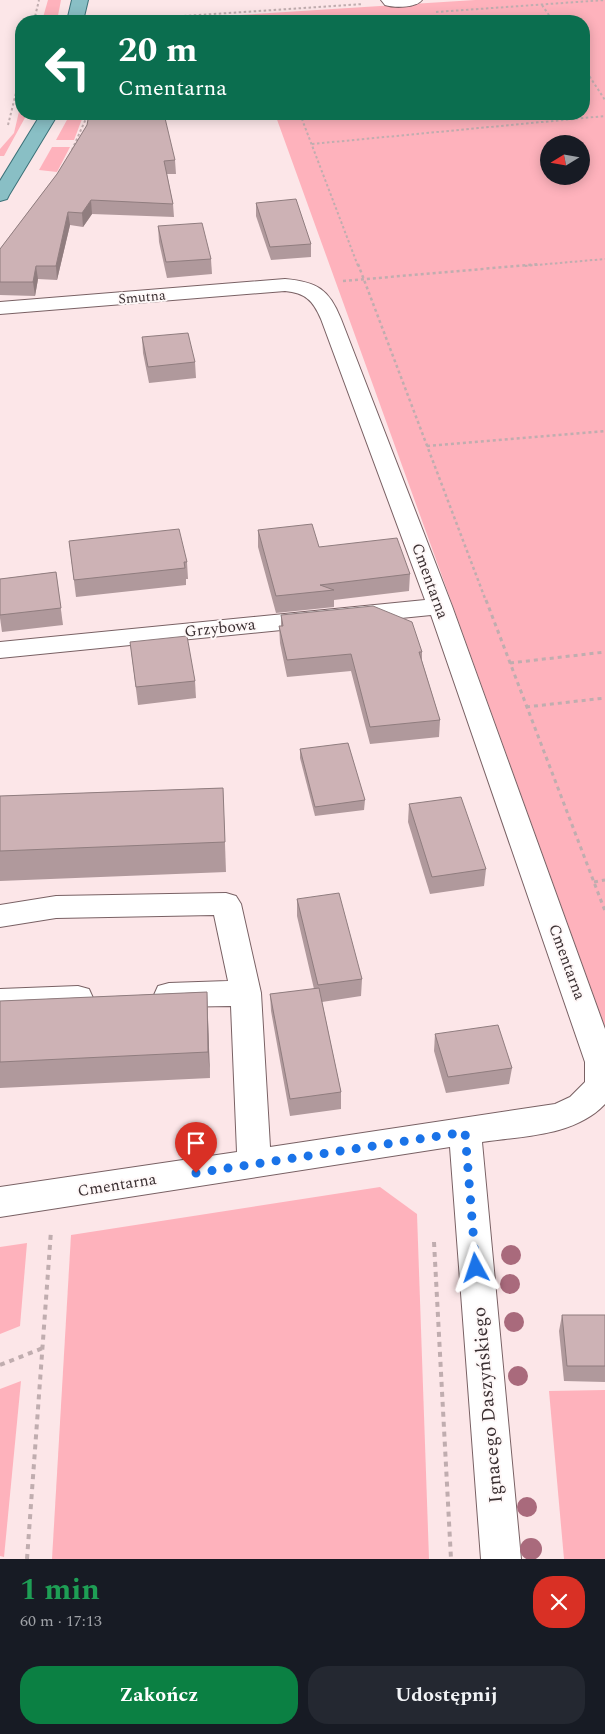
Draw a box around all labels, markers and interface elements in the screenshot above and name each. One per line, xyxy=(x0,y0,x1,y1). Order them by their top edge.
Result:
text: 20 m xyxy=(118,24,198,77)
icon: left xyxy=(35,35,100,100)
text: Cmentarna xyxy=(118,72,227,105)
north arrow xyxy=(540,135,590,185)
map controls xyxy=(540,135,590,185)
street label: Smutna xyxy=(117,284,167,310)
street label: Cmentarna xyxy=(405,540,455,623)
street label: Grzybowa xyxy=(183,612,257,644)
street label: Cmentarna xyxy=(542,921,592,1004)
pin xyxy=(175,1122,217,1173)
icon: arrive xyxy=(182,1129,210,1157)
street label: Cmentarna xyxy=(76,1167,158,1203)
position arrow xyxy=(449,1241,501,1293)
street label: Ignacego Daszyńskiego xyxy=(465,1306,511,1504)
text: 1 min xyxy=(20,1567,100,1613)
button: close xyxy=(533,1576,585,1628)
text: 60 m · 17:13 xyxy=(20,1609,102,1633)
button: Zakończ xyxy=(20,1666,298,1724)
button: Udostępnij xyxy=(308,1666,585,1724)

